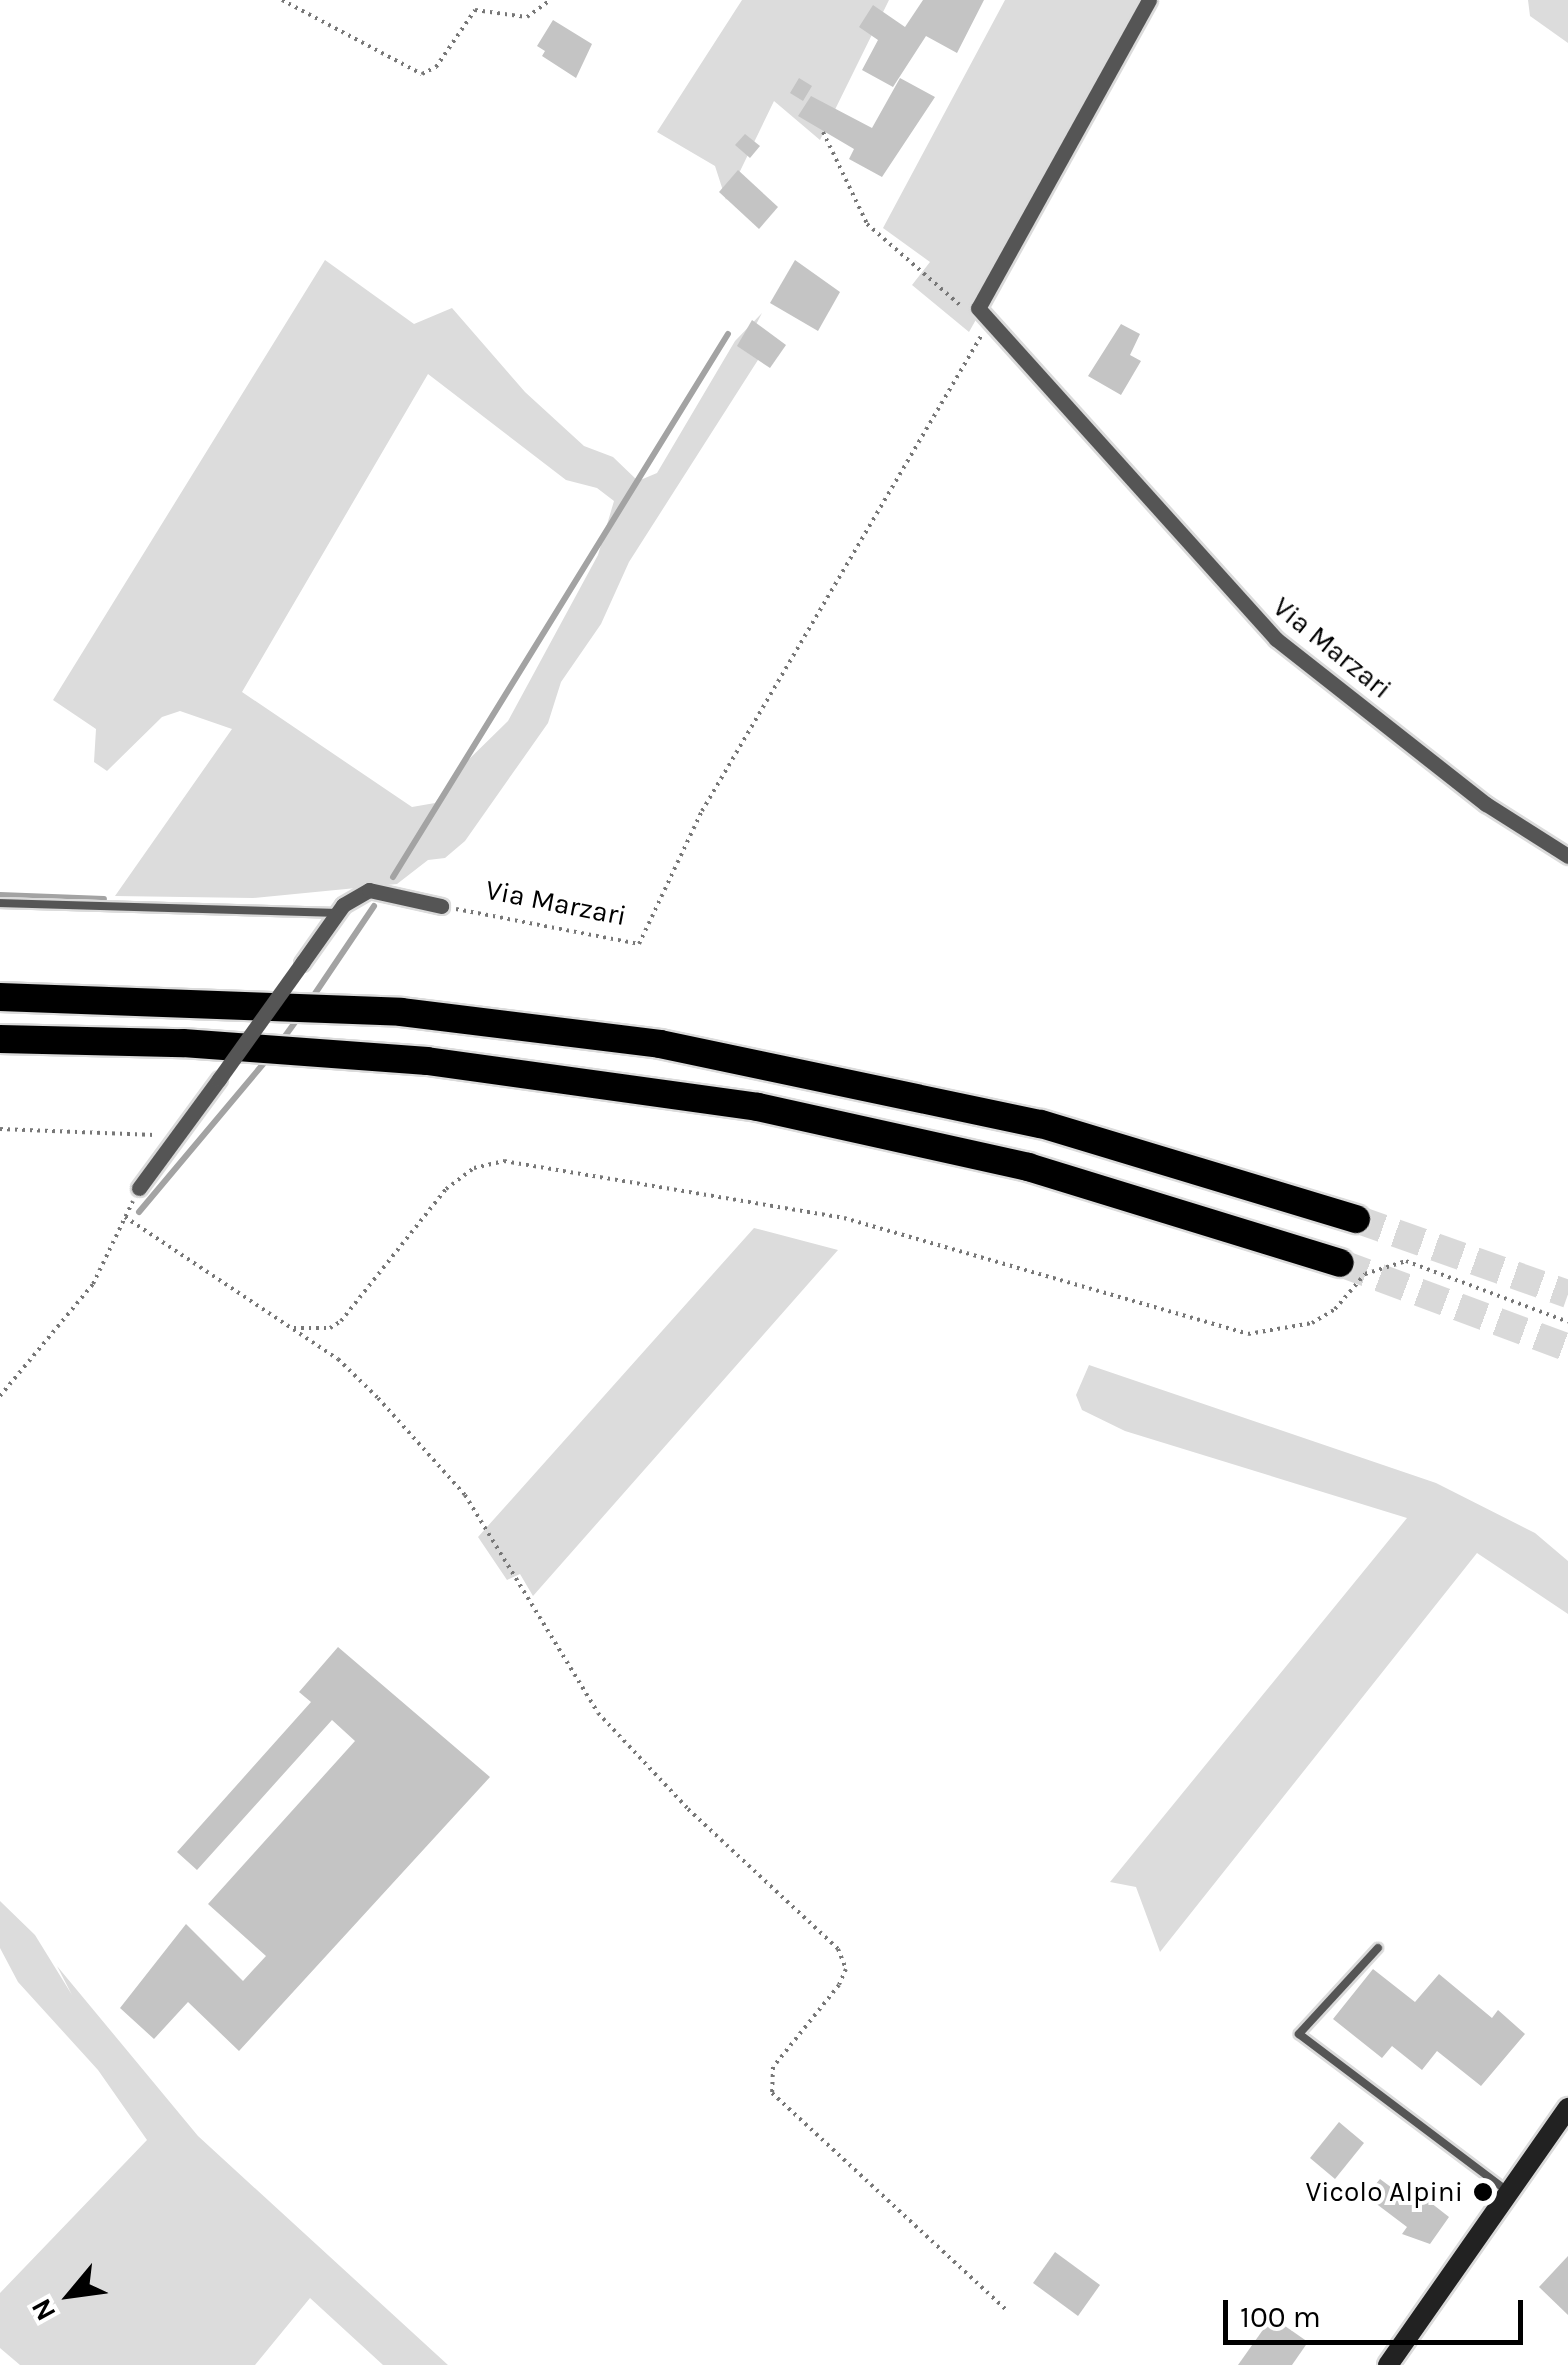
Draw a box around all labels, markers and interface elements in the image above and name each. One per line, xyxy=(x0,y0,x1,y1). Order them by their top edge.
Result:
street label: Via Marzari xyxy=(1266,590,1398,706)
street label: Via Marzari xyxy=(483,873,629,933)
place label: Vicolo Alpini xyxy=(1305,2175,1463,2209)
marker: Vicolo Alpini xyxy=(1472,2181,1494,2203)
north arrow xyxy=(20,2245,120,2345)
scale bar xyxy=(1228,2280,1528,2342)
text: N xyxy=(24,2293,63,2327)
text: 100 m xyxy=(1240,2299,1321,2335)

